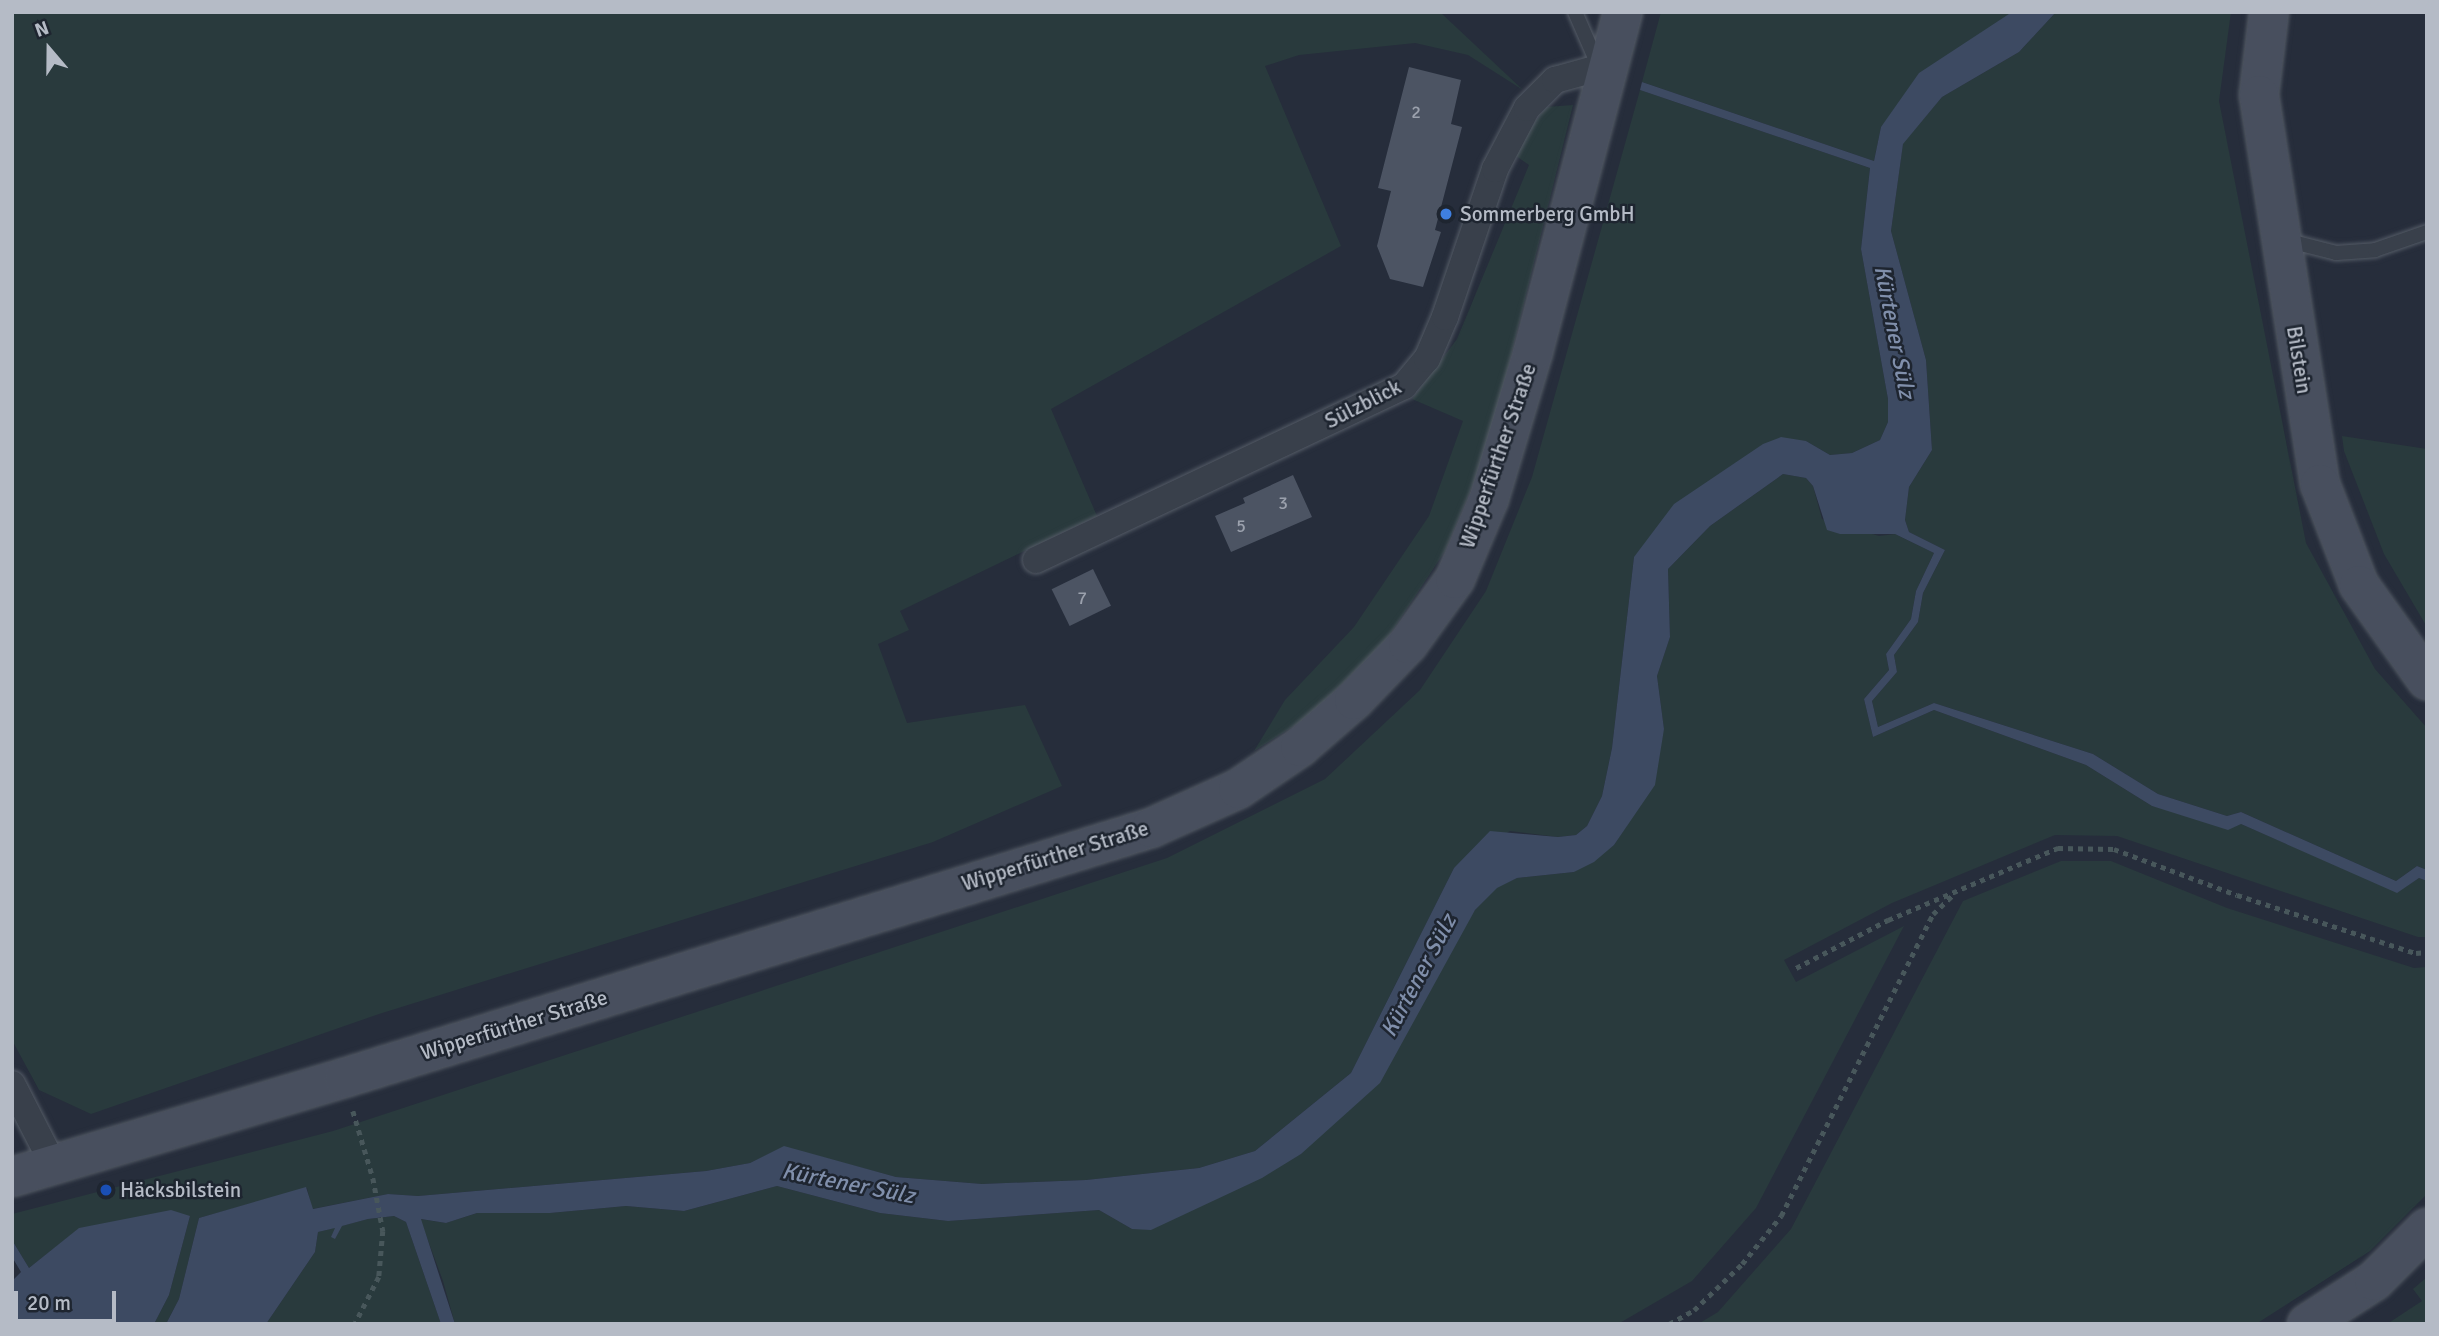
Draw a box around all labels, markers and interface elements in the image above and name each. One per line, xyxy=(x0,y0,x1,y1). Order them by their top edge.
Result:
north arrow xyxy=(14,14,84,84)
text: N xyxy=(32,16,52,43)
house number: 2 xyxy=(1411,101,1421,123)
place label: Sommerberg GmbH xyxy=(1460,201,1635,227)
marker: Sommerberg GmbH xyxy=(1438,206,1454,222)
water label: Kürtener Sülz xyxy=(1868,263,1920,401)
street label: Bilstein xyxy=(2281,324,2317,396)
street label: Wipperfürther Straße xyxy=(1455,360,1541,552)
street label: Sülzblick xyxy=(1321,374,1405,434)
house number: 3 xyxy=(1278,492,1288,514)
house number: 5 xyxy=(1236,515,1246,537)
house number: 7 xyxy=(1077,587,1087,609)
street label: Wipperfürther Straße xyxy=(959,816,1151,896)
water label: Kürtener Sülz xyxy=(1375,910,1463,1042)
street label: Wipperfürther Straße xyxy=(418,985,610,1065)
water label: Kürtener Sülz xyxy=(779,1158,917,1210)
place label: Häcksbilstein xyxy=(120,1177,241,1203)
marker: Häcksbilstein xyxy=(98,1182,114,1198)
scale bar xyxy=(18,1276,119,1320)
text: 20 m xyxy=(27,1290,71,1316)

